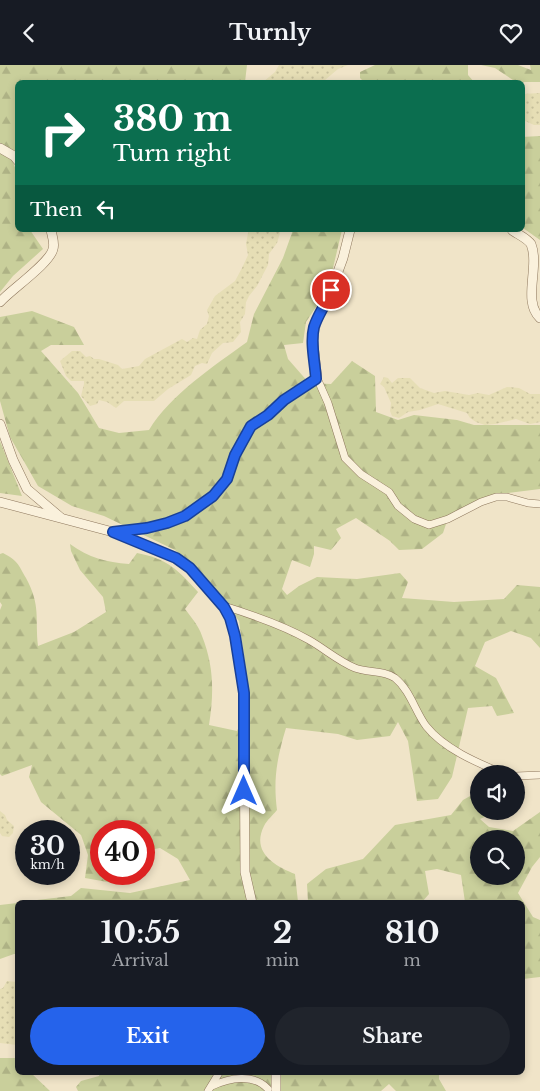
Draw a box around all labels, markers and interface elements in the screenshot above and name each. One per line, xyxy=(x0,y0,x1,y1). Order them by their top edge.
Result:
icon: back xyxy=(15,19,43,47)
text: Turnly xyxy=(229,19,311,46)
icon: heart xyxy=(497,19,525,47)
text: 380 m xyxy=(113,97,232,140)
icon: right xyxy=(30,100,95,165)
text: Turn right xyxy=(113,140,231,167)
icon: left xyxy=(92,195,120,223)
text: Then xyxy=(30,198,82,221)
pin xyxy=(310,269,352,311)
icon: arrive xyxy=(317,276,345,304)
position arrow xyxy=(217,764,269,816)
map controls xyxy=(470,765,525,885)
button: sound xyxy=(470,765,525,820)
speed limit sign: 40 xyxy=(90,820,155,885)
button: search xyxy=(470,830,525,885)
text: 30 xyxy=(30,831,65,862)
text: km/h xyxy=(30,857,65,872)
text: 10:55 xyxy=(100,914,180,951)
text: 2 xyxy=(273,914,292,951)
text: 810 xyxy=(385,914,440,951)
text: Arrival xyxy=(112,950,169,970)
text: min xyxy=(266,950,299,970)
text: m xyxy=(404,950,421,970)
button: Exit xyxy=(30,1007,265,1065)
button: Share xyxy=(275,1007,510,1065)

